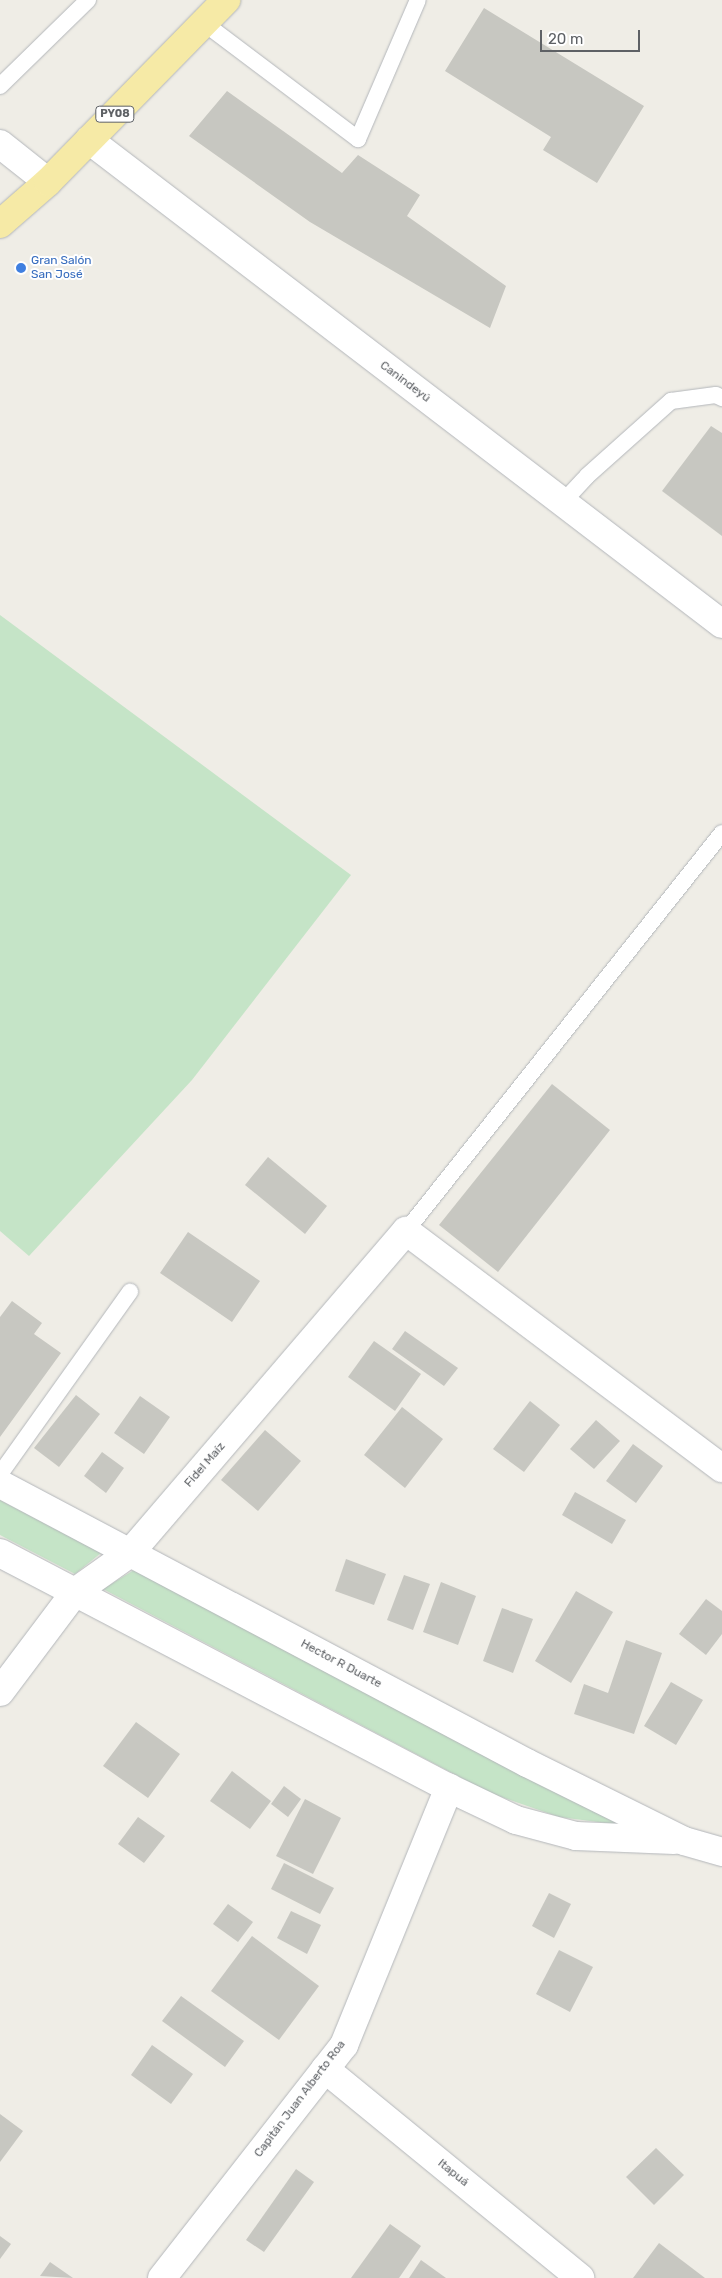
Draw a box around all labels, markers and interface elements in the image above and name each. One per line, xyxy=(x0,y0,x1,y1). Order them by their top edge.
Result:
scale bar xyxy=(542,20,642,52)
text: 20 m xyxy=(548,30,583,48)
road number: PY08 xyxy=(95,106,135,122)
place label: Gran Salón San José xyxy=(31,254,92,282)
marker: Gran Salón San José xyxy=(15,262,27,274)
street label: Canindeyú xyxy=(377,358,433,406)
street label: Fidel Maíz xyxy=(182,1440,228,1490)
street label: Hector R Duarte xyxy=(298,1637,384,1691)
street label: Capitán Juan Alberto Roa xyxy=(251,2038,349,2160)
street label: Itapuá xyxy=(435,2156,471,2190)

